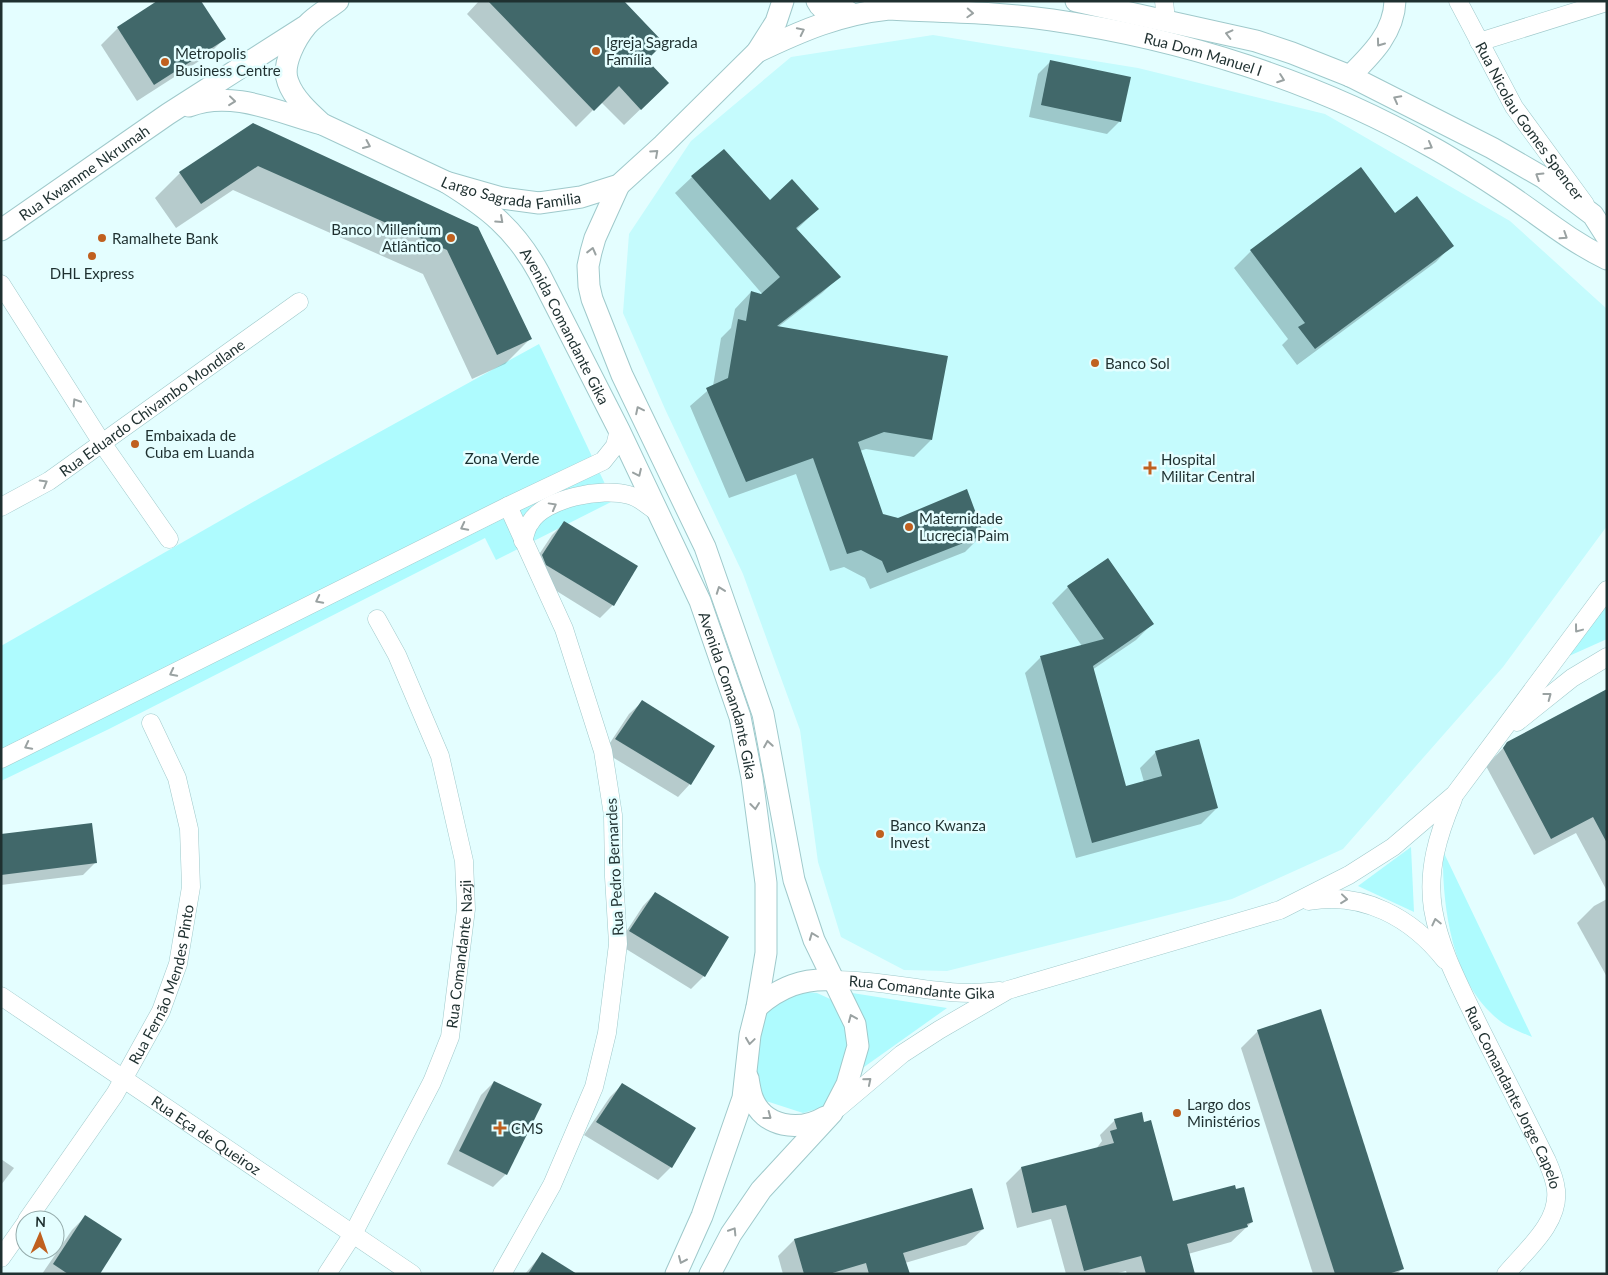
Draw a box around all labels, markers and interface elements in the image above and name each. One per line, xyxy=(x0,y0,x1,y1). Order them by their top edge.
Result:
one-way arrow xyxy=(966,8,974,19)
one-way arrow xyxy=(796,27,805,37)
street label: Rua Dom Manuel I xyxy=(1142,28,1265,79)
one-way arrow xyxy=(1224,29,1233,40)
place label: Igreja Sagrada Família xyxy=(606,33,698,68)
one-way arrow xyxy=(1377,37,1386,47)
street label: Rua Nicolau Gomes Spencer xyxy=(1472,39,1588,204)
place label: Metropolis Business Centre xyxy=(175,44,281,79)
marker: Igreja Sagrada Família xyxy=(590,45,602,57)
marker: Metropolis Business Centre xyxy=(159,56,171,68)
one-way arrow xyxy=(1277,73,1285,83)
one-way arrow xyxy=(228,95,236,106)
one-way arrow xyxy=(1393,95,1402,105)
street label: Rua Kwamme Nkrumah xyxy=(15,121,153,224)
one-way arrow xyxy=(362,138,371,149)
one-way arrow xyxy=(1424,140,1433,150)
one-way arrow xyxy=(649,149,658,158)
street label: Largo Sagrada Familia xyxy=(439,172,582,212)
one-way arrow xyxy=(1536,173,1545,183)
one-way arrow xyxy=(494,215,503,224)
place label: Banco Millenium Atlântico xyxy=(331,220,441,255)
place label: Ramalhete Bank xyxy=(112,229,219,247)
one-way arrow xyxy=(1559,229,1568,239)
marker: Ramalhete Bank xyxy=(96,232,108,244)
marker: Banco Millenium Atlântico xyxy=(445,232,457,244)
street label: Avenida Comandante Gika xyxy=(517,244,613,407)
one-way arrow xyxy=(586,247,597,256)
marker: DHL Express xyxy=(86,250,98,262)
place label: DHL Express xyxy=(50,264,134,282)
street label: Rua Eduardo Chivambo Mondlane xyxy=(56,335,248,480)
place label: Banco Sol xyxy=(1105,354,1170,372)
marker: Banco Sol xyxy=(1089,357,1101,369)
one-way arrow xyxy=(72,398,82,407)
one-way arrow xyxy=(634,406,645,415)
place label: Embaixada de Cuba em Luanda xyxy=(145,426,254,461)
marker: Embaixada de Cuba em Luanda xyxy=(129,438,141,450)
park label: Zona Verde xyxy=(465,449,539,467)
place label: Hospital Militar Central xyxy=(1161,450,1255,485)
marker: Hospital Militar Central xyxy=(1143,461,1157,475)
one-way arrow xyxy=(632,468,643,477)
one-way arrow xyxy=(38,480,47,490)
one-way arrow xyxy=(548,502,557,512)
place label: Maternidade Lucrecia Paim xyxy=(919,509,1009,544)
one-way arrow xyxy=(460,521,469,531)
marker: Maternidade Lucrecia Paim xyxy=(903,521,915,533)
one-way arrow xyxy=(716,586,726,594)
one-way arrow xyxy=(315,594,324,604)
street label: Avenida Comandante Gika xyxy=(695,609,761,781)
one-way arrow xyxy=(1575,623,1583,632)
one-way arrow xyxy=(170,667,179,677)
one-way arrow xyxy=(1542,694,1551,702)
one-way arrow xyxy=(24,740,33,750)
one-way arrow xyxy=(764,740,774,749)
street label: Rua Pedro Bernardes xyxy=(601,798,627,936)
one-way arrow xyxy=(750,802,760,810)
place label: Banco Kwanza Invest xyxy=(890,816,986,851)
marker: Banco Kwanza Invest xyxy=(874,828,886,840)
street label: Rua Comandante Nazji xyxy=(442,879,475,1029)
one-way arrow xyxy=(1341,893,1349,904)
street label: Rua Fernão Mendes Pinto xyxy=(124,903,197,1067)
one-way arrow xyxy=(1431,917,1442,926)
one-way arrow xyxy=(808,933,818,941)
street label: Rua Comandante Gika xyxy=(848,971,995,1002)
street label: Rua Comandante Jorge Capelo xyxy=(1462,1003,1565,1190)
one-way arrow xyxy=(847,1014,858,1023)
one-way arrow xyxy=(745,1036,755,1045)
one-way arrow xyxy=(863,1078,872,1087)
street label: Rua Eça de Queiroz xyxy=(148,1092,265,1178)
place label: Largo dos Ministérios xyxy=(1187,1095,1260,1130)
marker: Largo dos Ministérios xyxy=(1171,1107,1183,1119)
one-way arrow xyxy=(763,1110,772,1119)
place label: CMS xyxy=(511,1119,543,1137)
marker: CMS xyxy=(493,1121,507,1135)
north arrow xyxy=(15,1210,65,1260)
text: N xyxy=(35,1213,46,1230)
one-way arrow xyxy=(727,1227,737,1236)
one-way arrow xyxy=(678,1255,689,1264)

